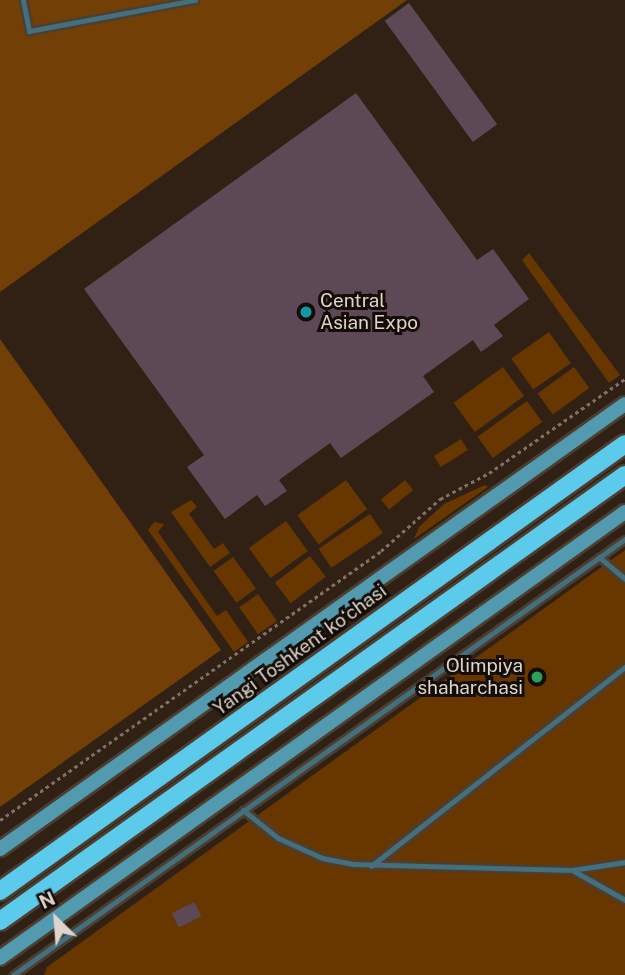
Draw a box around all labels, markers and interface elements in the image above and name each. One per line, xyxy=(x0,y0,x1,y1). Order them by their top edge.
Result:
place label: Central Asian Expo xyxy=(320,290,418,334)
marker: Central Asian Expo xyxy=(298,304,314,320)
street label: Yangi Toshkent ko‘chasi xyxy=(209,580,391,720)
place label: Olimpiya shaharchasi xyxy=(417,655,523,699)
marker: Olimpiya shaharchasi xyxy=(529,669,545,685)
north arrow xyxy=(21,884,91,954)
text: N xyxy=(36,887,59,913)

